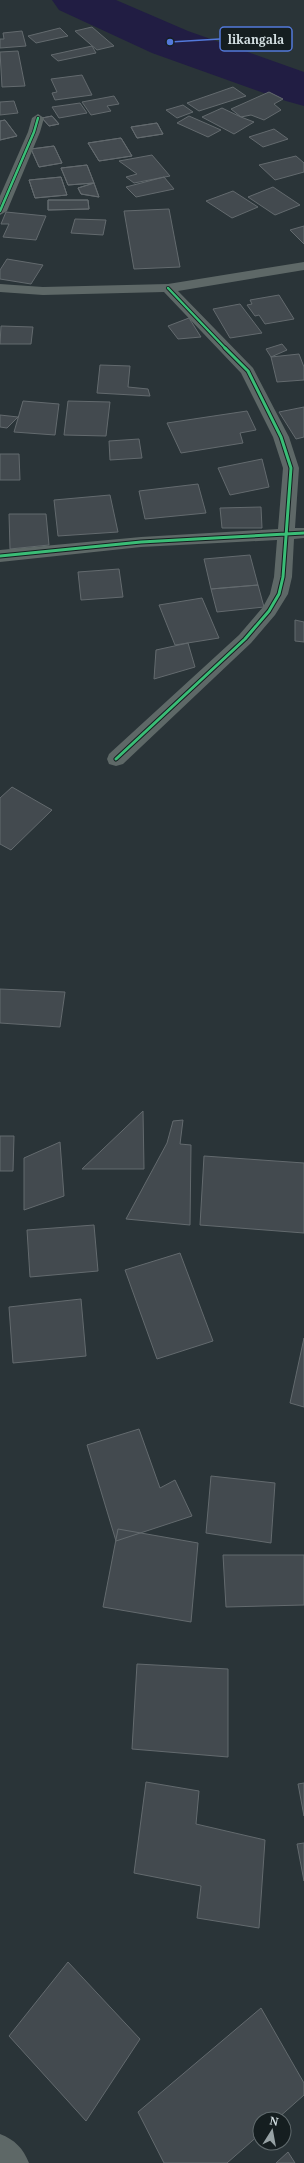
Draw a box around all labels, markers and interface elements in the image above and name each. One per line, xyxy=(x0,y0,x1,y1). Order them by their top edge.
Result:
callout: likangala xyxy=(220,27,292,51)
text: likangala xyxy=(228,31,284,48)
north arrow xyxy=(252,2111,292,2151)
text: N xyxy=(268,2113,280,2129)

